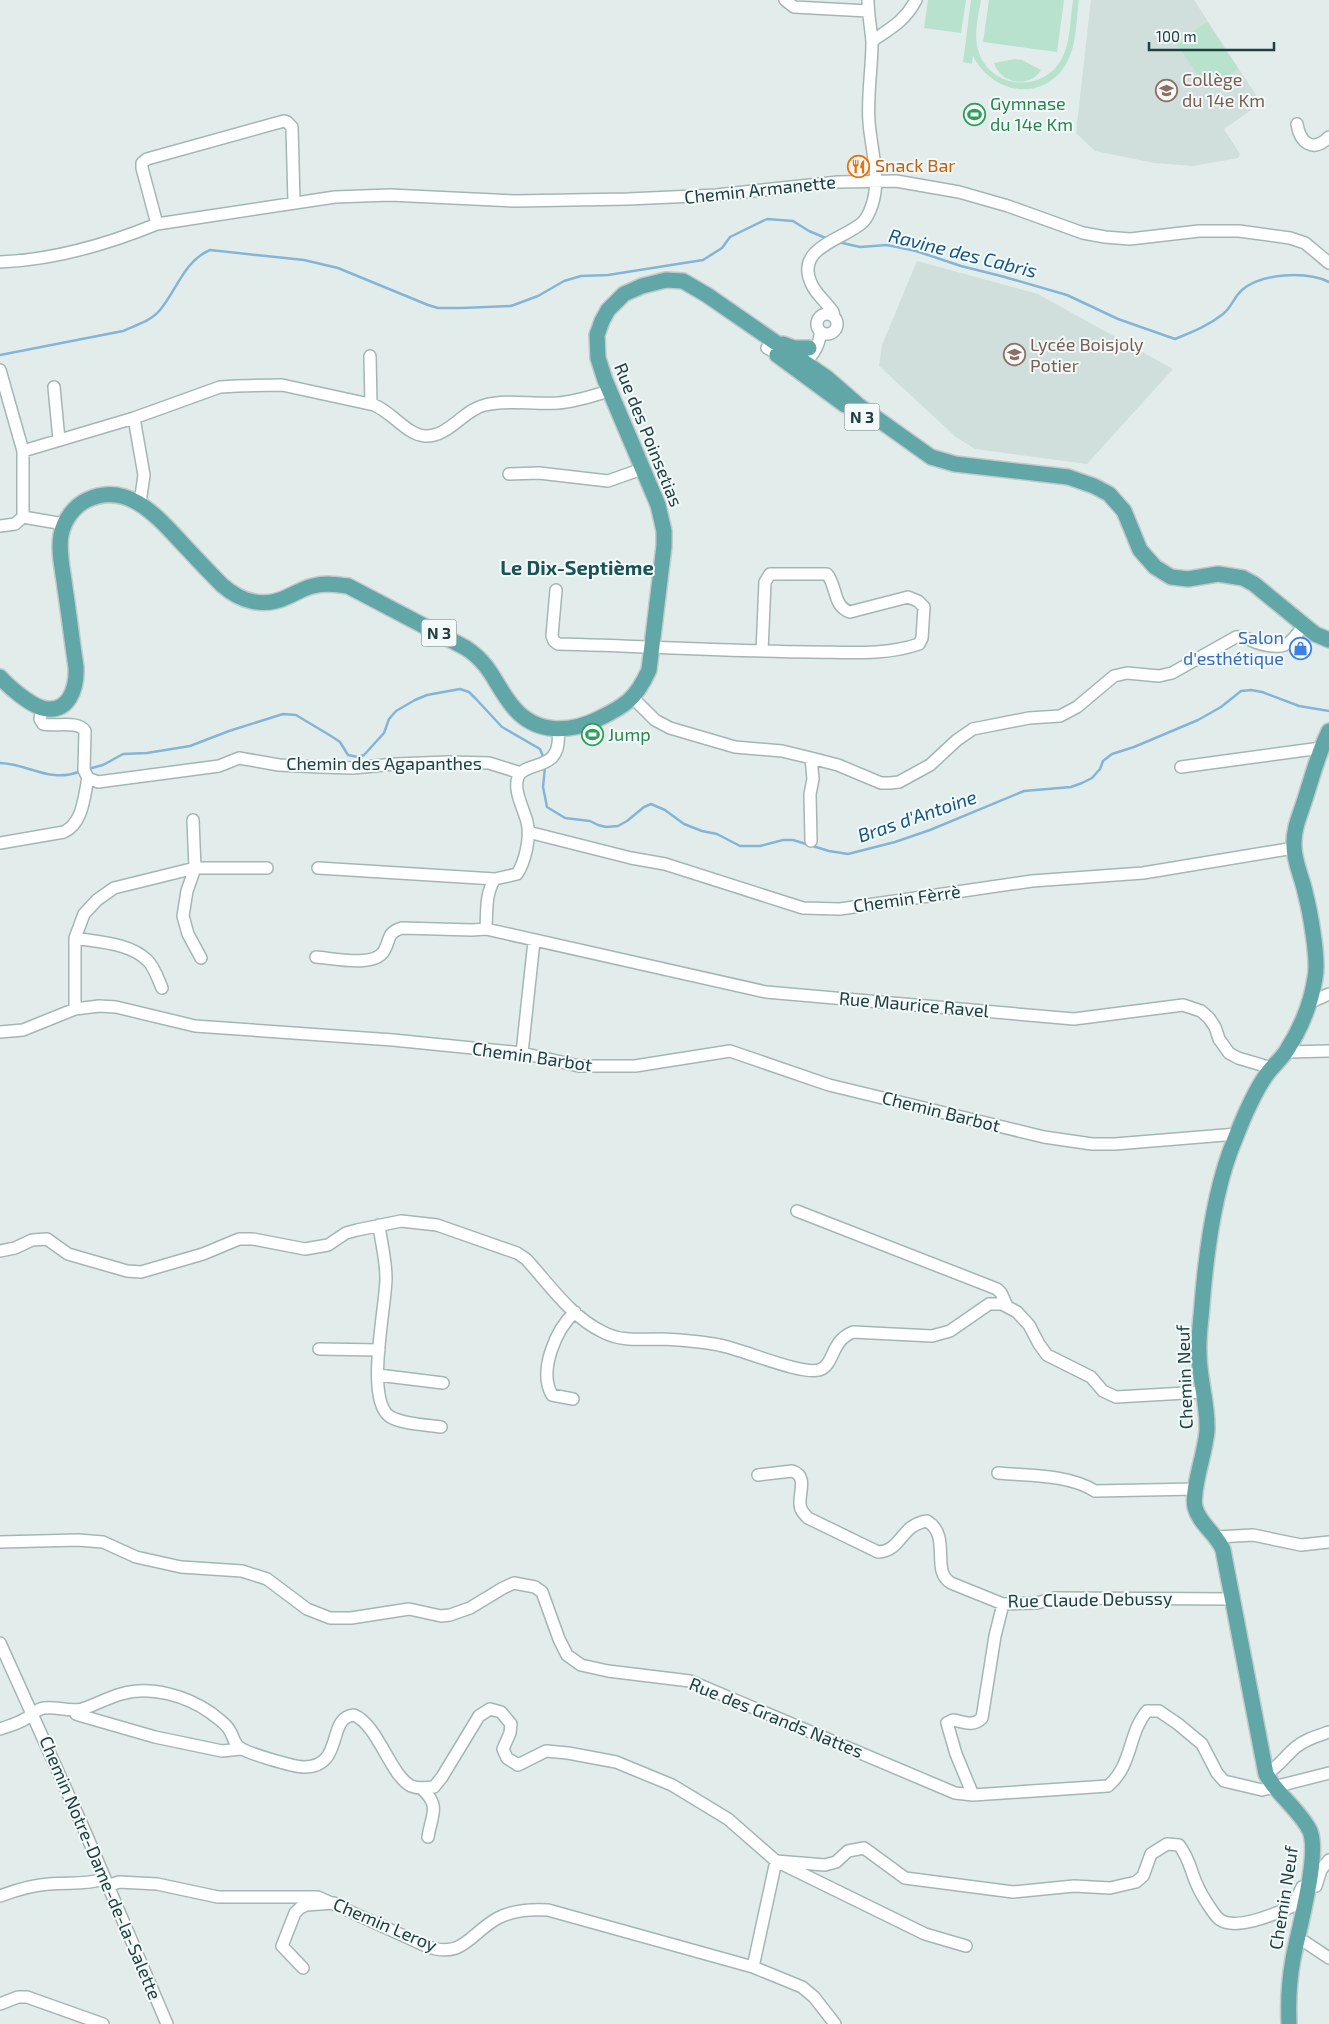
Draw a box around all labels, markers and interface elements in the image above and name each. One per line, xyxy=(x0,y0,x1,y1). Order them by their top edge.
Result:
scale bar xyxy=(1149,20,1274,52)
text: 100 m xyxy=(1156,27,1197,45)
place label: Collège du 14e Km xyxy=(1182,68,1265,111)
school or university icon: Collège du 14e Km xyxy=(1154,78,1178,102)
place label: Gymnase du 14e Km xyxy=(990,92,1073,135)
sports icon: Gymnase du 14e Km xyxy=(962,102,986,126)
restaurant icon: Snack Bar xyxy=(847,154,871,178)
place label: Snack Bar xyxy=(875,154,956,176)
street label: Chemin Armanette xyxy=(683,170,837,208)
water label: Ravine des Cabris xyxy=(887,223,1040,282)
place label: Lycée Boisjoly Potier xyxy=(1030,333,1144,376)
school or university icon: Lycée Boisjoly Potier xyxy=(1002,343,1026,367)
street label: Rue des Poinsetias xyxy=(610,360,688,510)
road number: N 3 xyxy=(844,404,880,431)
district label: Le Dix-Septième xyxy=(500,555,654,579)
road number: N 3 xyxy=(422,620,456,646)
place label: Salon d'esthétique xyxy=(1183,626,1284,669)
shop icon: Salon d'esthétique xyxy=(1288,636,1312,660)
sports icon: Jump xyxy=(580,723,604,747)
place label: Jump xyxy=(608,723,651,745)
street label: Chemin des Agapanthes xyxy=(286,752,482,774)
water label: Bras d'Antoine xyxy=(854,784,979,847)
street label: Chemin Fèrrè xyxy=(852,880,962,916)
street label: Rue Maurice Ravel xyxy=(838,986,991,1022)
street label: Chemin Barbot xyxy=(471,1037,594,1075)
street label: Chemin Barbot xyxy=(880,1086,1003,1136)
street label: Chemin Neuf xyxy=(1171,1323,1197,1430)
street label: Rue Claude Debussy xyxy=(1007,1587,1173,1611)
street label: Rue des Grands Nattes xyxy=(686,1672,867,1762)
street label: Chemin Notre-Dame-de-la-Salette xyxy=(35,1732,167,2003)
street label: Chemin Neuf xyxy=(1264,1843,1302,1951)
street label: Chemin Leroy xyxy=(330,1892,441,1956)

